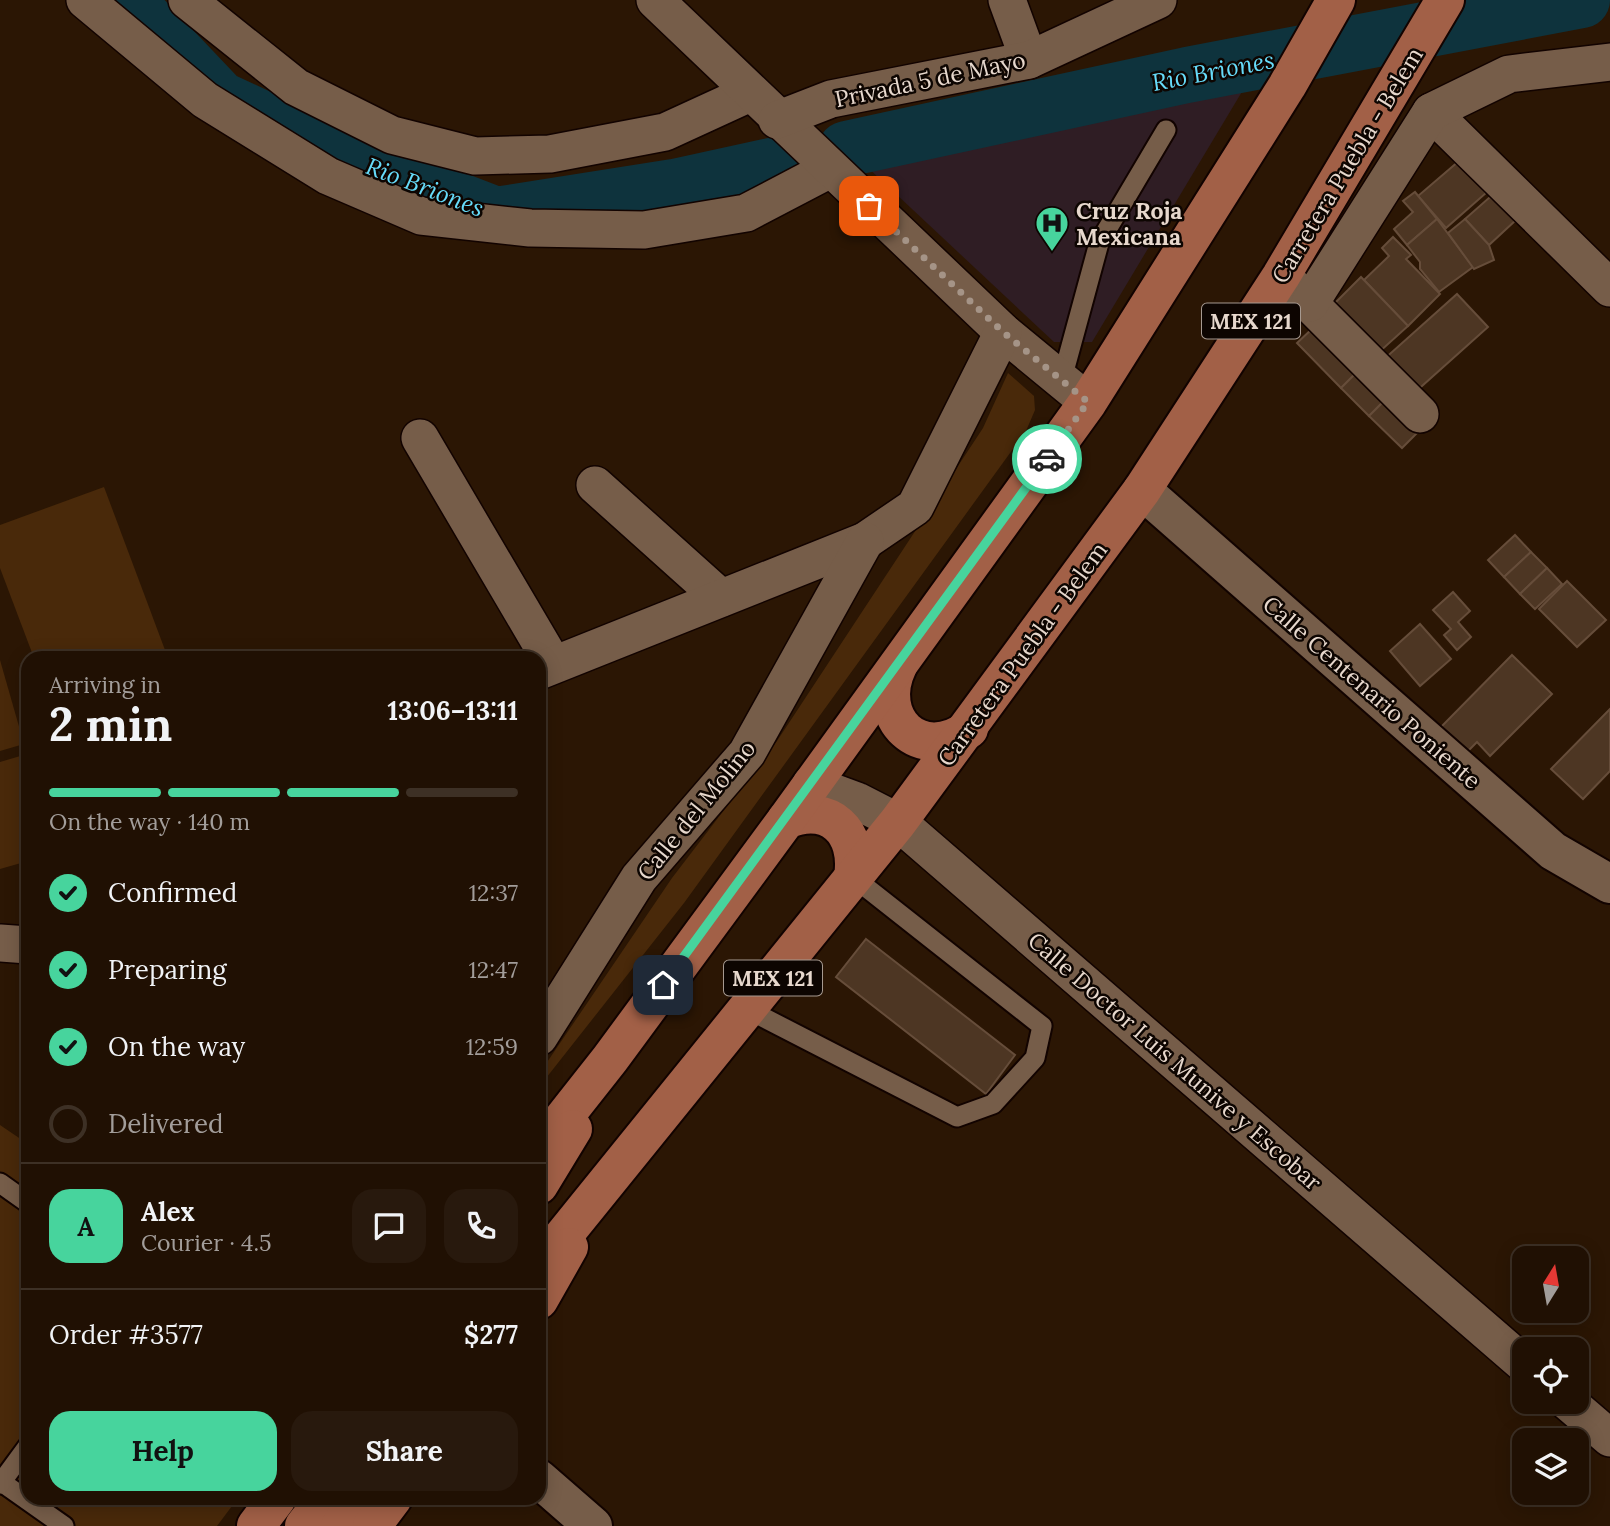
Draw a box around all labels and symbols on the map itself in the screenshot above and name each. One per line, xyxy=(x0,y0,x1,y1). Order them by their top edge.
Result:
street label: Carretera Puebla - Belem xyxy=(1265,42,1429,288)
water label: Rio Briones xyxy=(1149,44,1277,98)
street label: Privada 5 de Mayo xyxy=(832,45,1028,113)
water label: Rio Briones xyxy=(361,150,489,224)
pin xyxy=(839,176,899,236)
place label: Cruz Roja Mexicana xyxy=(1076,196,1182,251)
hospital icon: Cruz Roja Mexicana xyxy=(1033,204,1071,253)
road number: MEX 121 xyxy=(1202,304,1300,338)
courier xyxy=(1012,424,1082,494)
street label: Carretera Puebla - Belem xyxy=(931,536,1113,772)
street label: Calle Centenario Poniente xyxy=(1257,589,1487,795)
street label: Calle del Molino xyxy=(631,734,761,886)
street label: Calle Doctor Luis Munive y Escobar xyxy=(1022,926,1328,1196)
pin xyxy=(633,955,693,1015)
road number: MEX 121 xyxy=(724,960,822,996)
north arrow xyxy=(1512,1246,1589,1323)

